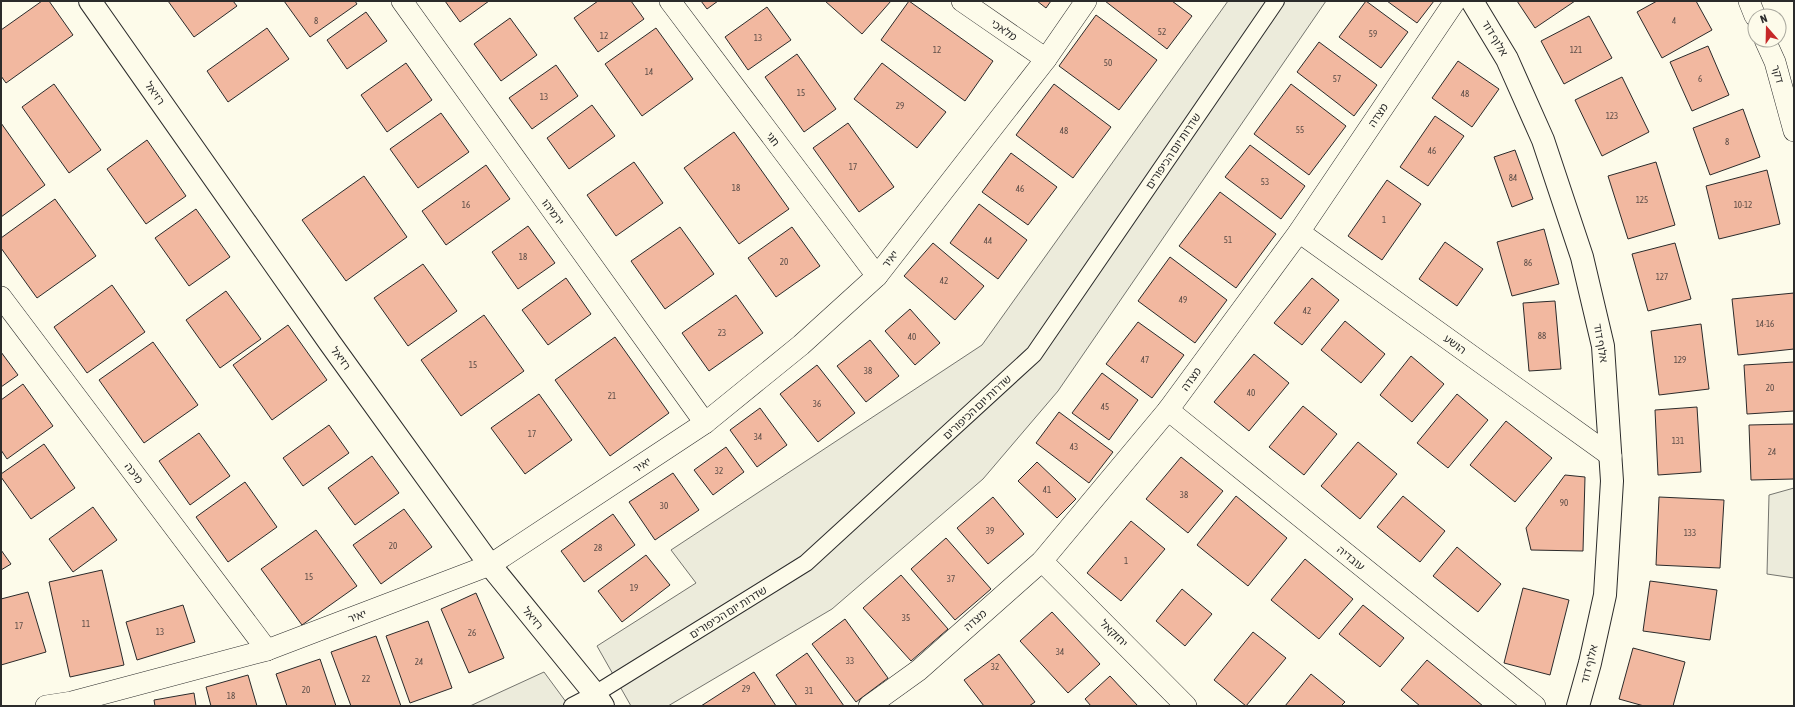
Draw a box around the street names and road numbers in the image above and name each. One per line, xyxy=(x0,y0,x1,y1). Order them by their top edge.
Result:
street label: מלאכי xyxy=(989,17,1019,43)
street label: אלוף דוד xyxy=(1480,18,1510,58)
street label: דקר xyxy=(1770,63,1786,85)
street label: רזיאל xyxy=(143,79,167,107)
street label: מצדה xyxy=(1366,101,1390,129)
street label: שדרות יום הכיפורים xyxy=(1143,111,1203,191)
street label: חגי xyxy=(764,130,782,148)
street label: ירמיהו xyxy=(540,197,566,227)
street label: יאיר xyxy=(879,248,901,270)
street label: אלוף דוד xyxy=(1592,323,1610,364)
street label: הושע xyxy=(1441,332,1469,356)
street label: רזיאל xyxy=(329,344,353,372)
street label: מצדה xyxy=(1179,365,1203,393)
street label: שדרות יום הכיפורים xyxy=(940,372,1014,442)
street label: יאיר xyxy=(631,455,653,475)
street label: מיכה xyxy=(122,460,146,486)
street label: עובדיה xyxy=(1335,543,1367,573)
street label: שדרות יום הכיפורים xyxy=(687,583,769,641)
street label: רזיאל xyxy=(520,604,546,632)
street label: יאיר xyxy=(346,607,368,625)
street label: מצדה xyxy=(961,607,989,633)
street label: יחזקאל xyxy=(1098,617,1130,649)
street label: אלוף דוד xyxy=(1578,643,1600,685)

